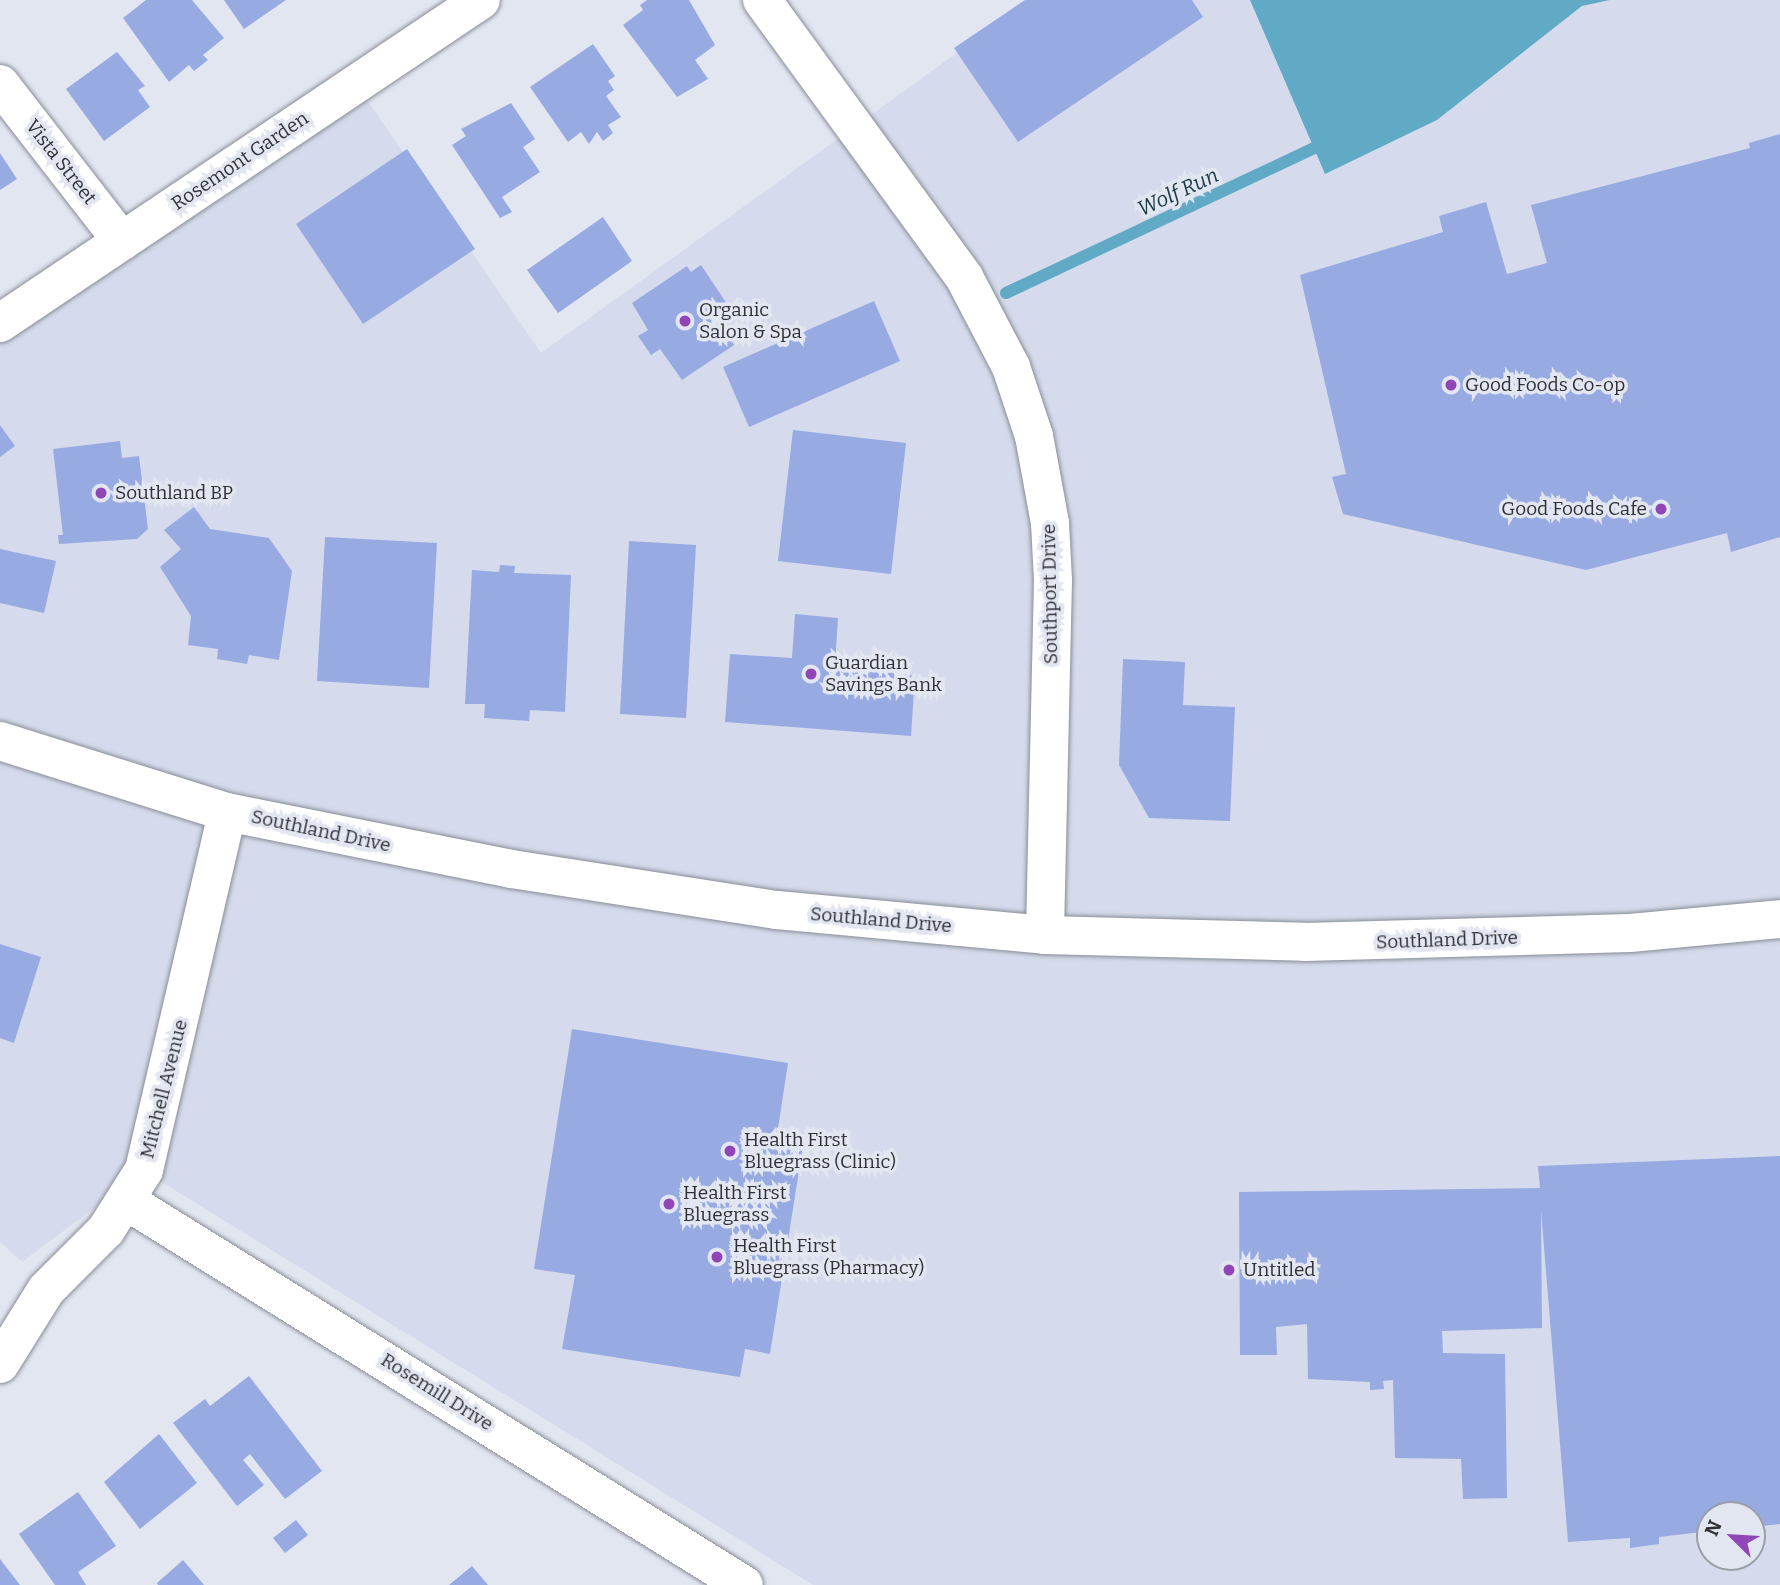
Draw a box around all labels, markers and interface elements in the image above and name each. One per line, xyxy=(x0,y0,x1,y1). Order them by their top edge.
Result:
street label: Rosemont Garden xyxy=(167,107,313,215)
street label: Vista Street xyxy=(21,115,101,209)
water label: Wolf Run xyxy=(1134,162,1222,222)
place label: Organic Salon & Spa xyxy=(699,299,802,343)
marker: Organic Salon & Spa xyxy=(677,313,693,329)
place label: Good Foods Co-op xyxy=(1465,374,1625,396)
marker: Good Foods Co-op xyxy=(1443,377,1459,393)
place label: Southland BP xyxy=(115,482,233,504)
marker: Southland BP xyxy=(93,485,109,501)
place label: Good Foods Cafe xyxy=(1501,498,1647,520)
marker: Good Foods Cafe xyxy=(1653,501,1669,517)
street label: Southport Drive xyxy=(1037,524,1063,664)
place label: Guardian Savings Bank xyxy=(825,652,942,696)
marker: Guardian Savings Bank xyxy=(803,666,819,682)
street label: Southland Drive xyxy=(249,805,393,857)
street label: Southland Drive xyxy=(809,902,953,938)
street label: Southland Drive xyxy=(1376,926,1518,954)
street label: Mitchell Avenue xyxy=(136,1017,192,1161)
place label: Health First Bluegrass (Clinic) xyxy=(744,1129,896,1173)
marker: Health First Bluegrass (Clinic) xyxy=(722,1143,738,1159)
place label: Health First Bluegrass xyxy=(683,1182,787,1226)
marker: Health First Bluegrass xyxy=(661,1196,677,1212)
place label: Health First Bluegrass (Pharmacy) xyxy=(733,1235,924,1279)
marker: Health First Bluegrass (Pharmacy) xyxy=(707,1247,727,1267)
place label: Untitled xyxy=(1243,1259,1316,1281)
marker: Untitled xyxy=(1221,1262,1237,1278)
street label: Rosemill Drive xyxy=(377,1348,497,1436)
north arrow xyxy=(1696,1501,1766,1571)
text: N xyxy=(1700,1517,1727,1539)

